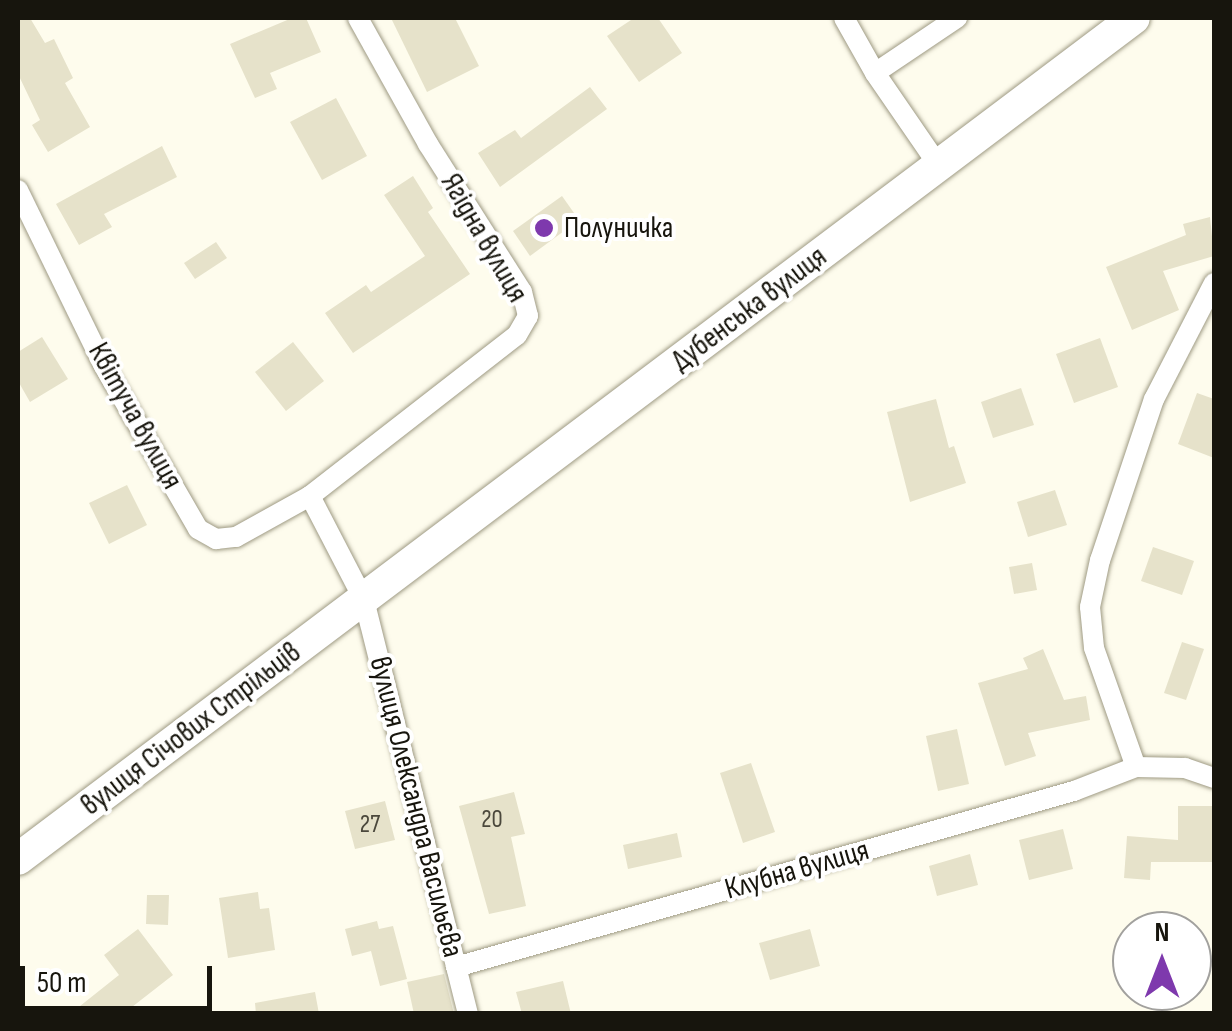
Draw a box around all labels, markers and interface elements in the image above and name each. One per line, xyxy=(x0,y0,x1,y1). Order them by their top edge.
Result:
street label: Ягідна вулиця xyxy=(433,167,535,309)
place label: Полуничка xyxy=(564,210,673,246)
marker: Полуничка xyxy=(533,217,555,239)
street label: Дубенська вулиця xyxy=(664,239,834,379)
street label: Квітуча вулиця xyxy=(80,337,190,495)
street label: вулиця Січових Стрільців xyxy=(74,635,308,823)
street label: вулиця Олександра Васильєва xyxy=(361,653,471,961)
house number: 20 xyxy=(481,805,503,835)
house number: 27 xyxy=(360,810,380,840)
street label: Клубна вулиця xyxy=(721,832,873,908)
north arrow xyxy=(1112,911,1212,1011)
text: N xyxy=(1155,916,1169,949)
scale bar xyxy=(25,946,218,1008)
text: 50 m xyxy=(37,965,86,1001)

